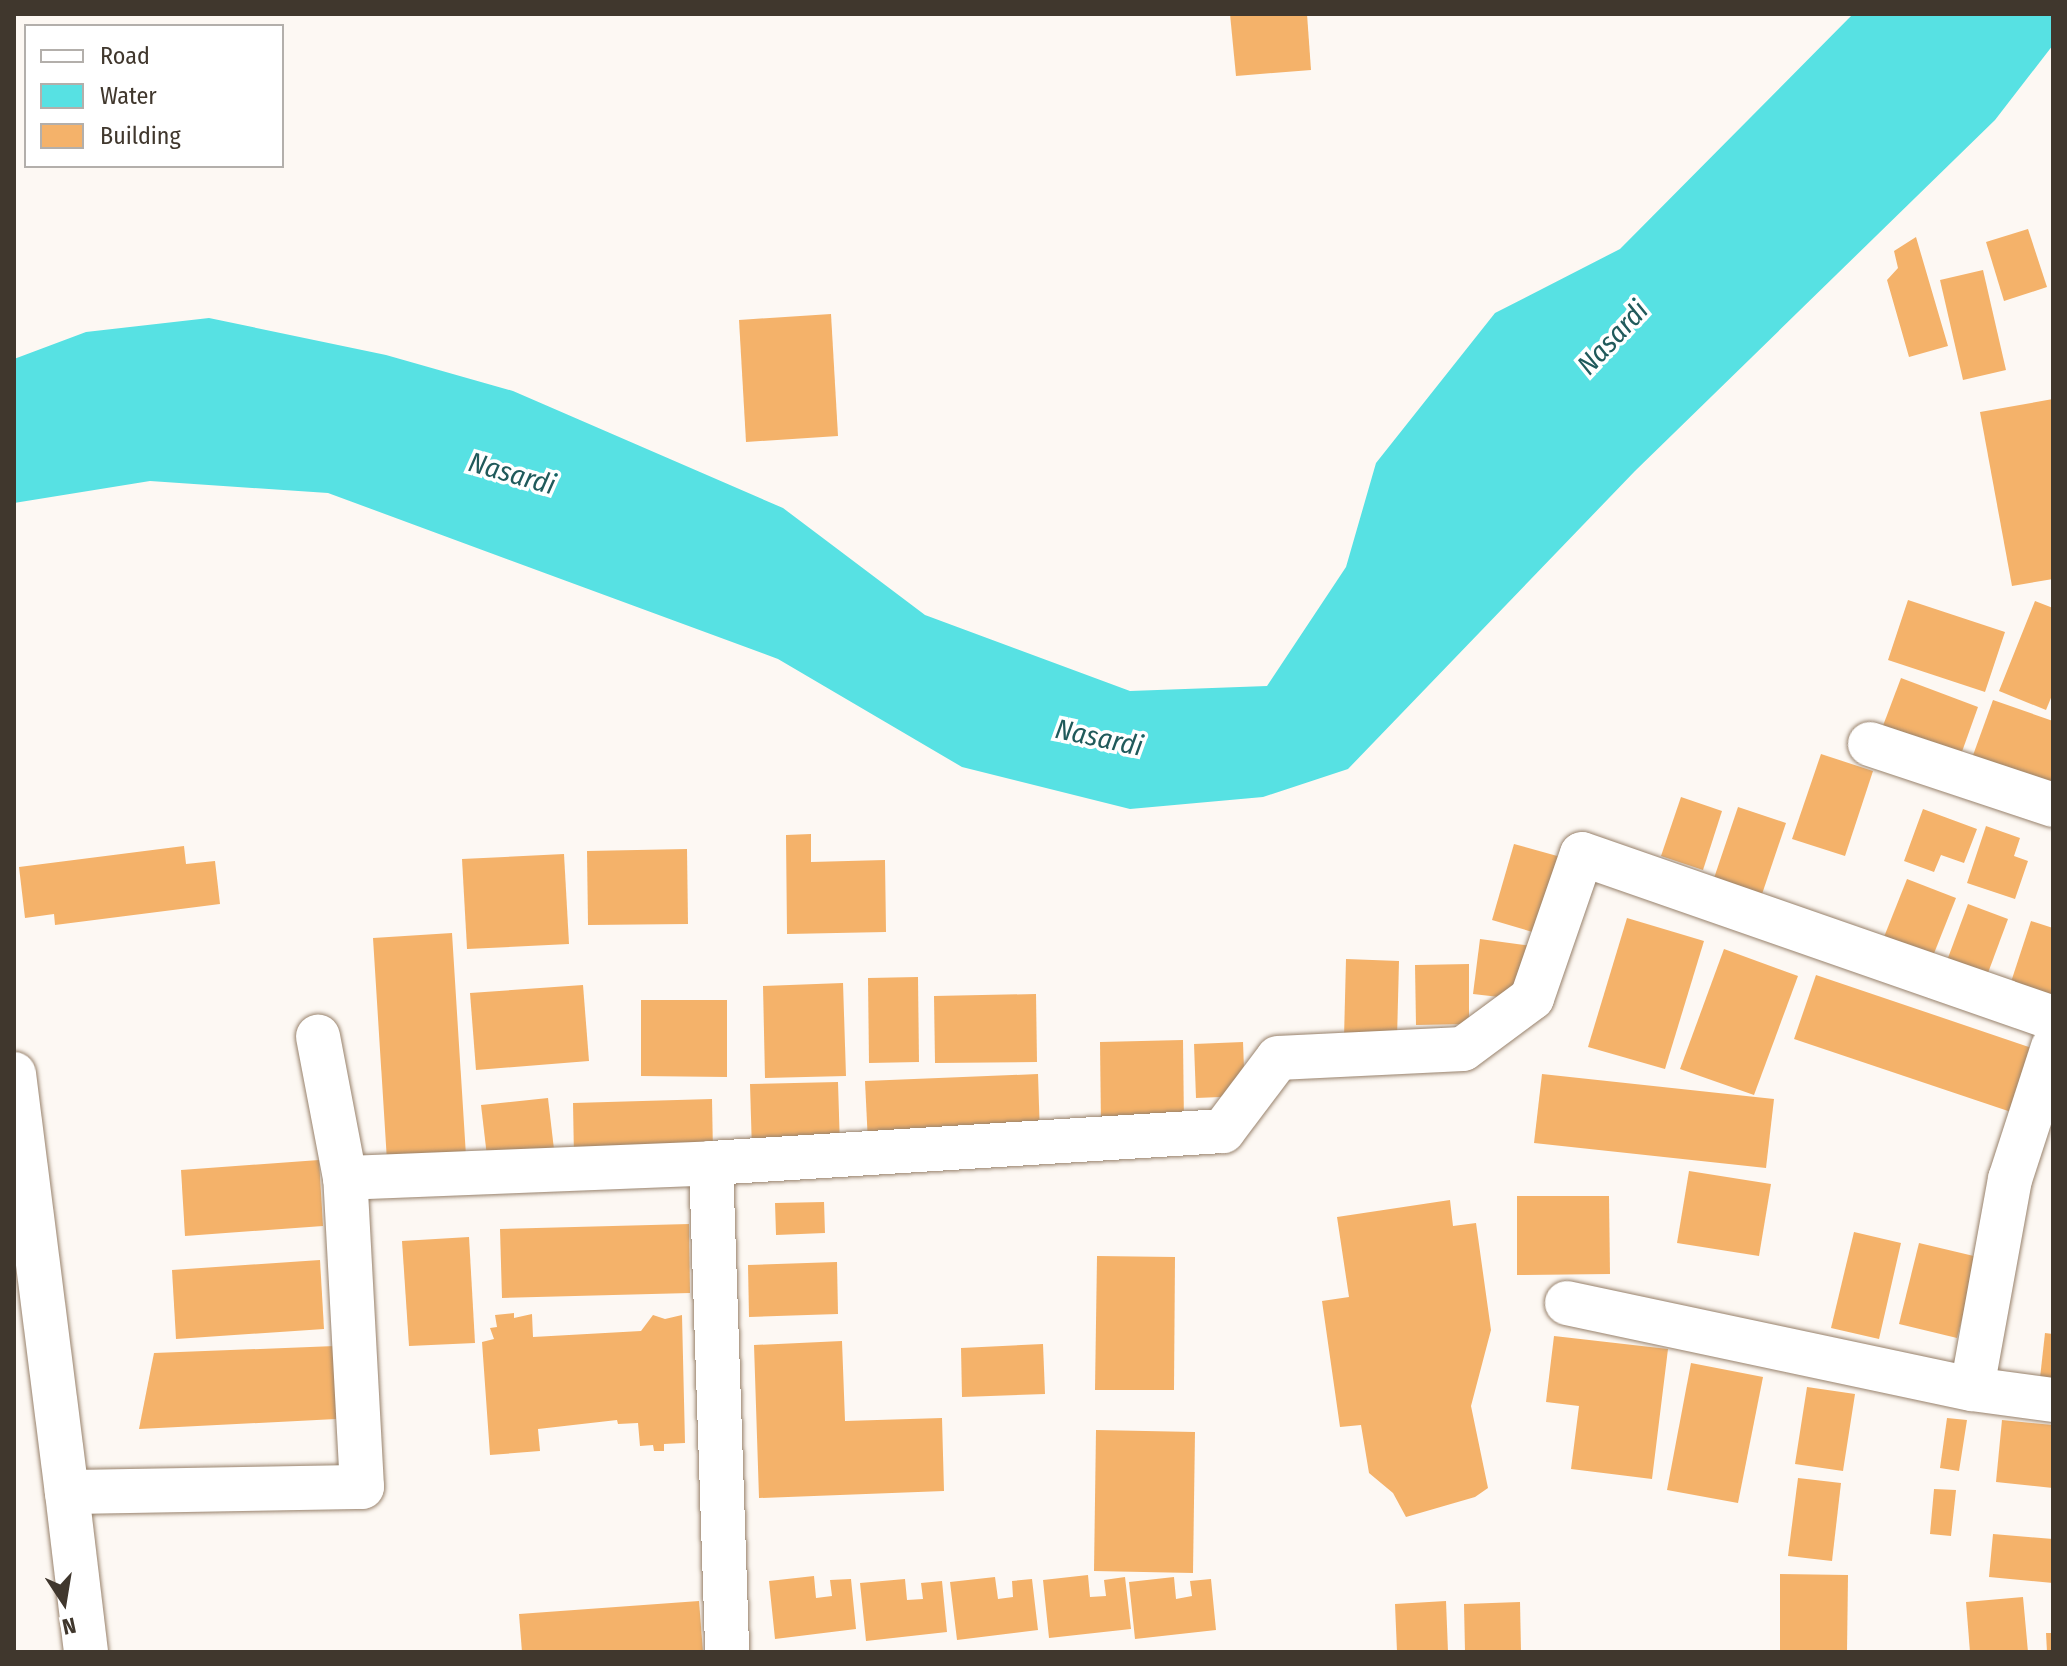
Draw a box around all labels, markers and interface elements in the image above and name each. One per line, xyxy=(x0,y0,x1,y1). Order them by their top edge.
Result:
legend xyxy=(24,24,284,168)
text: Road xyxy=(100,42,150,70)
text: Water xyxy=(100,82,157,110)
text: Building xyxy=(100,122,181,150)
water label: Nasardi xyxy=(1570,294,1656,382)
water label: Nasardi xyxy=(465,446,559,502)
water label: Nasardi xyxy=(1052,712,1146,764)
north arrow xyxy=(24,1562,104,1642)
text: N xyxy=(60,1611,78,1641)

